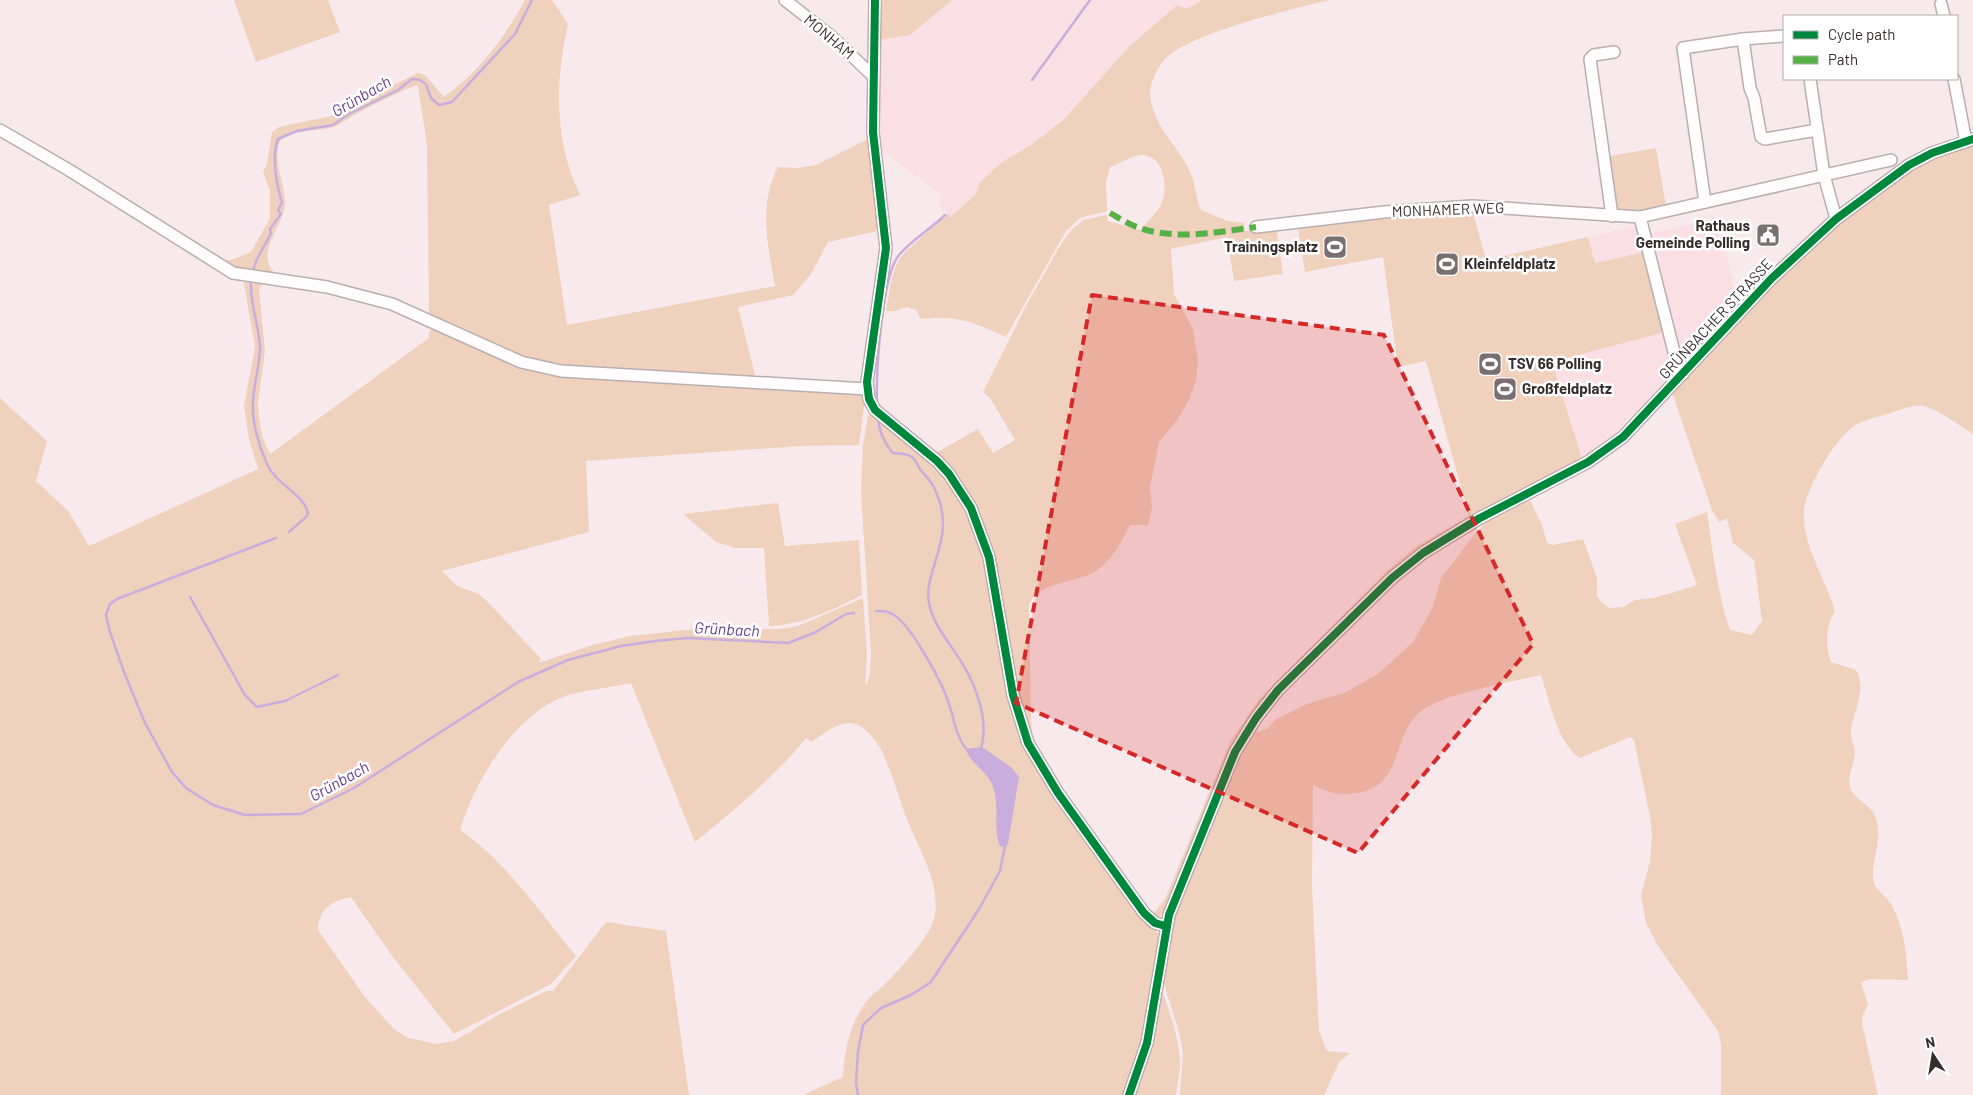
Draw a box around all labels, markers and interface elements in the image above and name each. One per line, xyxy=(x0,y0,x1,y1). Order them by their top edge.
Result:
street label: MONHAM xyxy=(801,10,858,62)
legend xyxy=(1783,15,1958,80)
text: Cycle path xyxy=(1828,25,1895,43)
text: Path xyxy=(1828,50,1858,68)
water label: Grünbach xyxy=(328,71,394,120)
street label: MONHAMER WEG xyxy=(1391,198,1504,220)
place label: Rathaus Gemeinde Polling xyxy=(1636,216,1750,251)
public building icon: Rathaus Gemeinde Polling xyxy=(1755,222,1781,248)
sports icon: Trainingsplatz xyxy=(1322,234,1348,260)
place label: Trainingsplatz xyxy=(1224,237,1318,255)
sports icon: Kleinfeldplatz xyxy=(1434,251,1460,277)
place label: Kleinfeldplatz xyxy=(1464,254,1556,272)
street label: GRÜNBACHER STRASSE xyxy=(1655,254,1776,382)
sports icon: TSV 66 Polling xyxy=(1477,351,1503,377)
place label: TSV 66 Polling xyxy=(1508,354,1601,372)
sports icon: Großfeldplatz xyxy=(1492,376,1518,402)
place label: Großfeldplatz xyxy=(1522,379,1612,397)
water label: Grünbach xyxy=(694,617,760,640)
water label: Grünbach xyxy=(306,756,372,805)
north arrow xyxy=(1908,1030,1958,1080)
text: N xyxy=(1924,1033,1937,1051)

